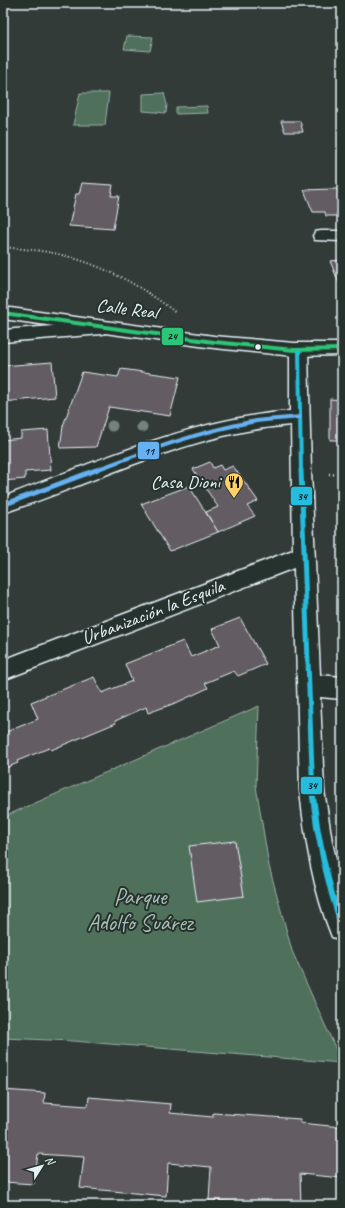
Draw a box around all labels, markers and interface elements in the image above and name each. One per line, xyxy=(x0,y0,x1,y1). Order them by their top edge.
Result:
street label: Calle Real xyxy=(95,293,163,325)
line badge: 24 xyxy=(161,327,184,346)
text: 24 xyxy=(167,329,179,343)
unlabelled marker xyxy=(253,342,263,352)
line badge: 11 xyxy=(137,441,160,460)
text: 11 xyxy=(144,444,155,458)
place label: Casa Dioni xyxy=(151,470,222,494)
restaurant icon: Casa Dioni xyxy=(223,471,245,499)
line badge: 34 xyxy=(290,486,313,506)
text: 34 xyxy=(297,489,309,503)
street label: Urbanización la Esquila xyxy=(78,573,229,650)
line badge: 34 xyxy=(300,776,323,795)
text: 34 xyxy=(307,778,319,792)
park label: Parque Adolfo Suárez xyxy=(87,882,195,937)
north arrow xyxy=(22,1146,62,1186)
text: N xyxy=(42,1153,59,1169)

